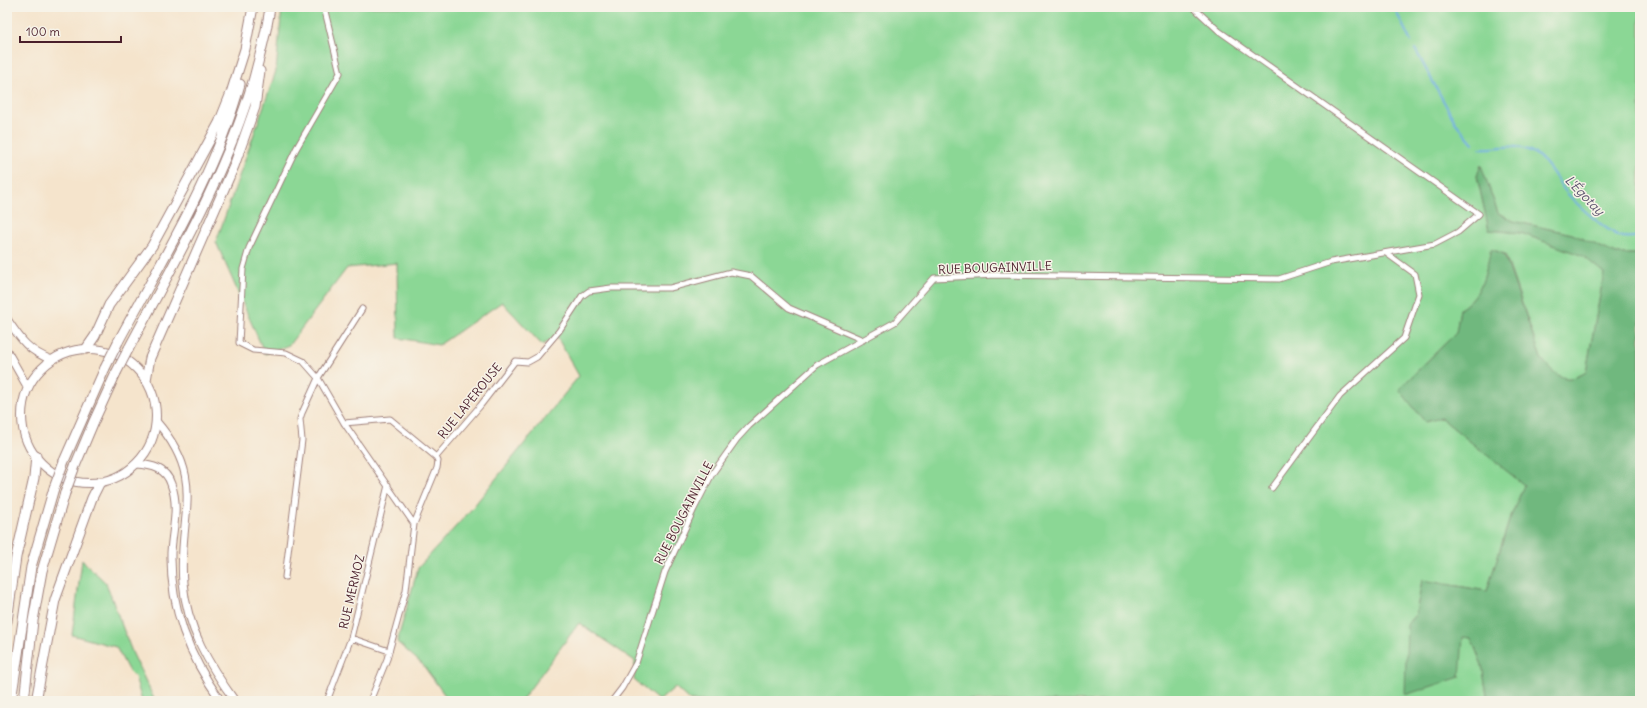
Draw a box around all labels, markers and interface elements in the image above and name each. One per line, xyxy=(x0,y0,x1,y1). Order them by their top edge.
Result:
scale bar xyxy=(20,18,121,44)
text: 100 m xyxy=(26,24,60,39)
water label: L'Égotay xyxy=(1561,172,1609,220)
street label: RUE BOUGAINVILLE xyxy=(938,258,1052,277)
street label: RUE LAPEROUSE xyxy=(435,360,505,442)
street label: RUE BOUGAINVILLE xyxy=(651,459,716,567)
street label: RUE MERMOZ xyxy=(336,553,367,631)

